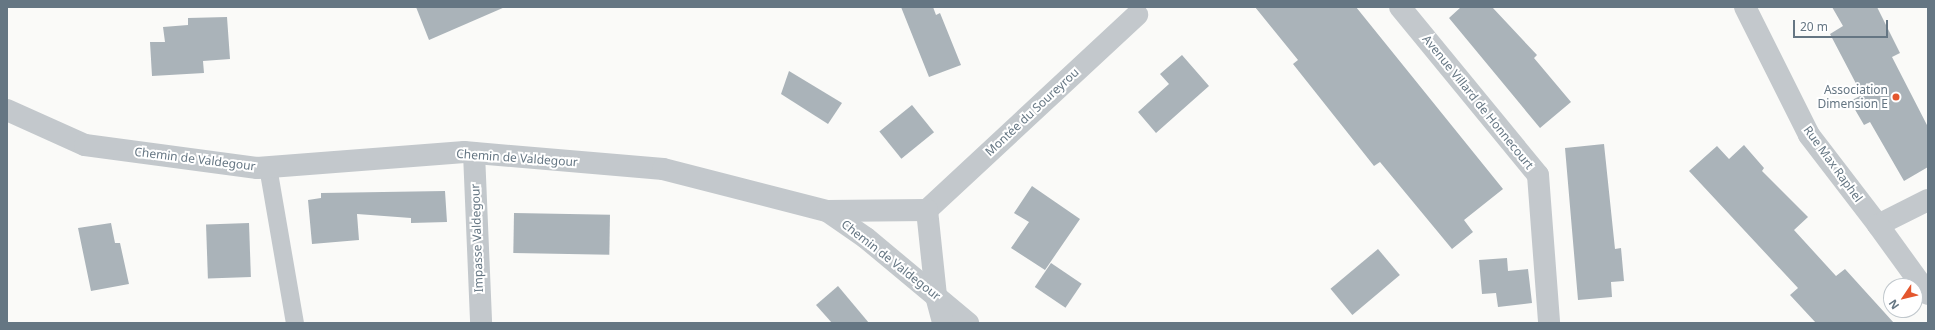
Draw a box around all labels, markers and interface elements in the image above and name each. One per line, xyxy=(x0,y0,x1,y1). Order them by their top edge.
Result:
scale bar xyxy=(1795,12,1890,38)
text: 20 m xyxy=(1800,18,1828,35)
street label: Avenue Villard de Honnecourt xyxy=(1419,32,1537,172)
street label: Montée du Soureyrou xyxy=(982,65,1082,159)
place label: Association Dimension E xyxy=(1817,83,1888,111)
marker: Association Dimension E xyxy=(1891,92,1901,102)
street label: Rue Max Raphel xyxy=(1801,123,1865,205)
street label: Chemin de Valdegour xyxy=(134,144,256,174)
street label: Chemin de Valdegour xyxy=(456,147,578,169)
street label: Impasse Valdegour xyxy=(468,183,486,293)
street label: Chemin de Valdegour xyxy=(839,217,943,303)
north arrow xyxy=(1883,278,1923,318)
text: N xyxy=(1885,297,1902,313)

